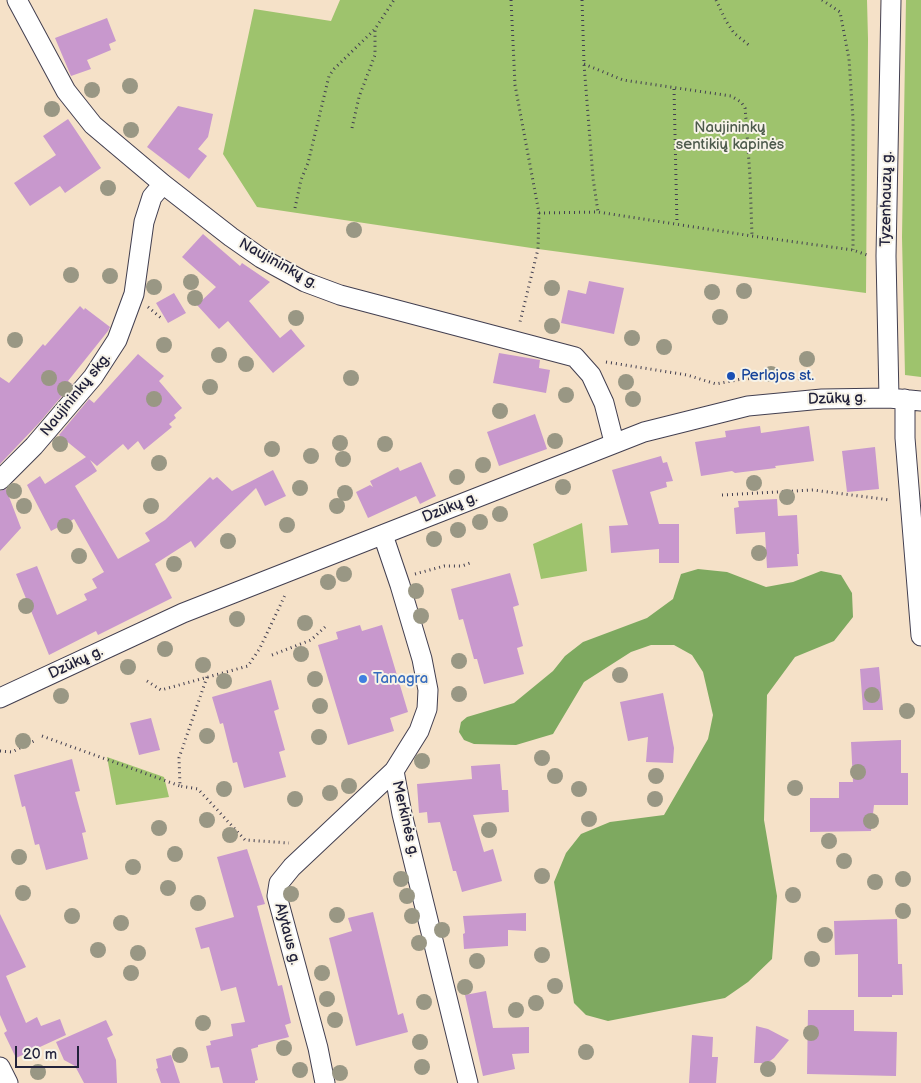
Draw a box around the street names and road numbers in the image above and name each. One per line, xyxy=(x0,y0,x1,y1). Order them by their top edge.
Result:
street label: Tyzenhauzų g. xyxy=(877,151,897,247)
street label: Naujininkų g. xyxy=(235,235,321,293)
street label: Naujininkų skg. xyxy=(37,350,115,440)
street label: Dzūkų g. xyxy=(808,389,866,409)
street label: Dzūkų g. xyxy=(420,489,480,527)
street label: Dzūkų g. xyxy=(46,643,106,683)
street label: Merkinės g. xyxy=(387,779,423,859)
street label: Alytaus g. xyxy=(270,901,304,967)

